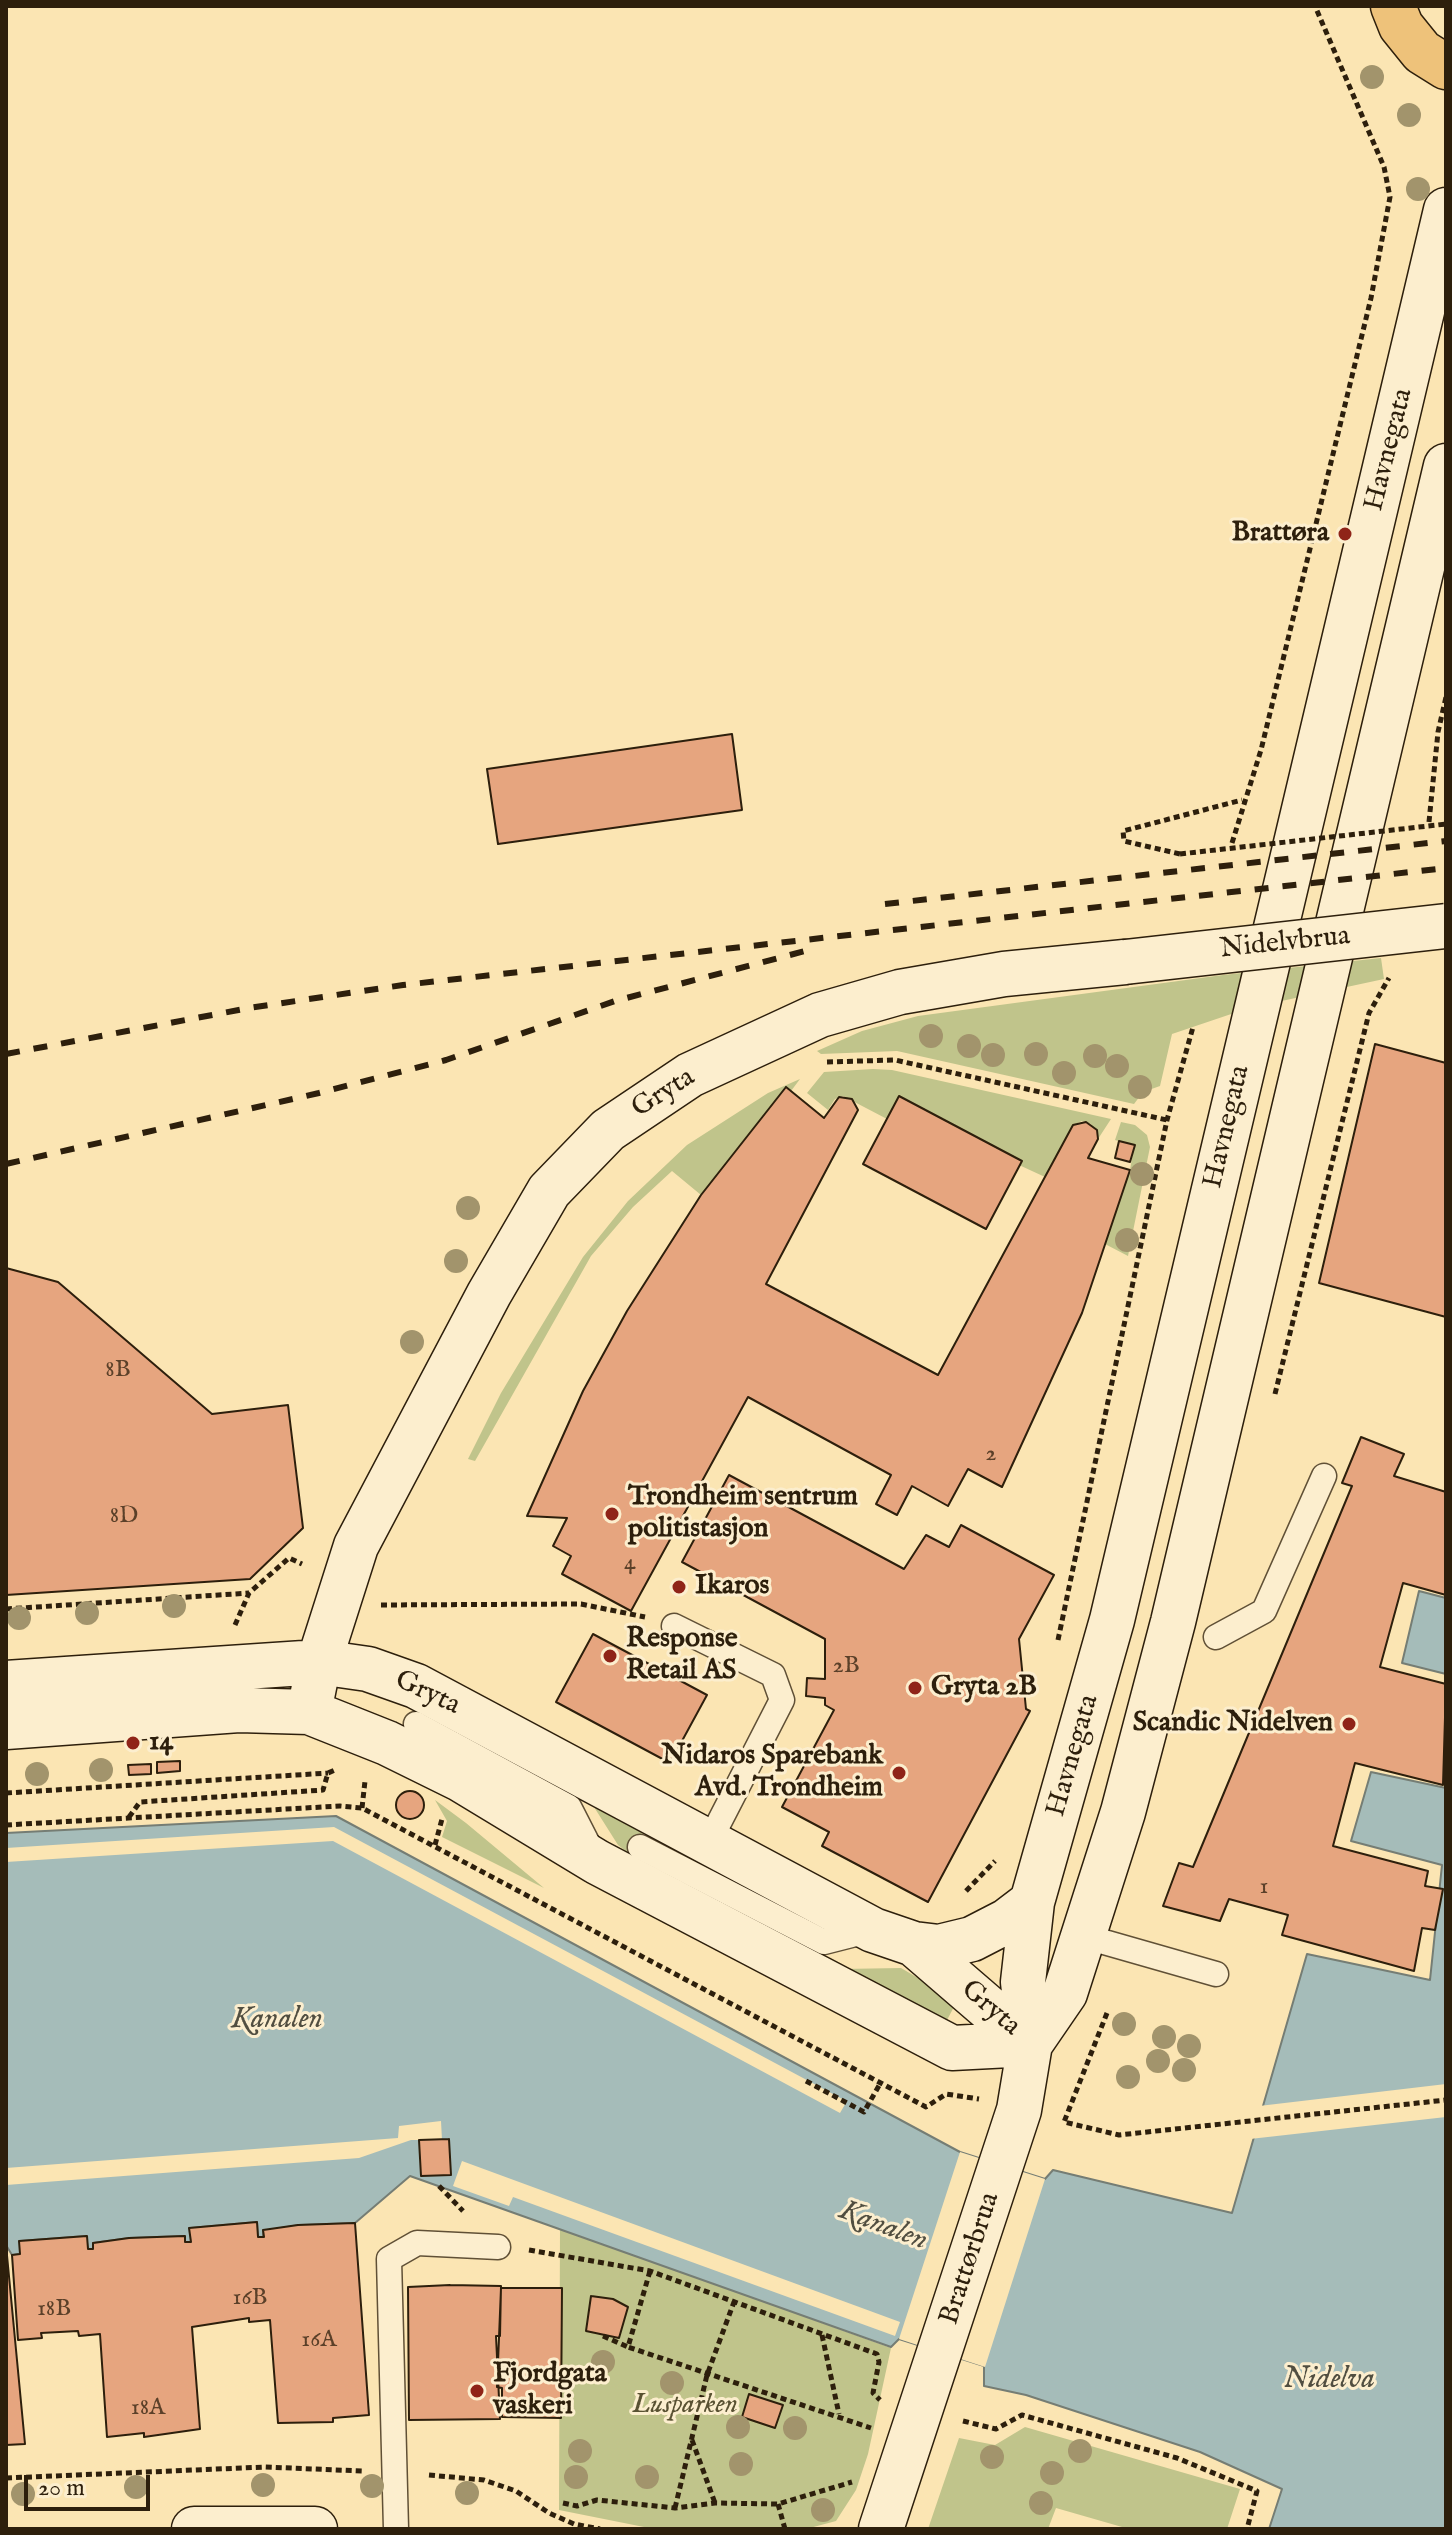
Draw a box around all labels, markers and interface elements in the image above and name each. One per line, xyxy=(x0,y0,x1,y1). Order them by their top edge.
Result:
street label: Havnegata xyxy=(1359,385,1421,515)
place label: Brattøra xyxy=(1232,517,1329,551)
marker: Brattøra xyxy=(1336,525,1354,543)
street label: Nidelvbrua xyxy=(1218,920,1352,968)
street label: Gryta xyxy=(626,1062,702,1126)
street label: Havnegata xyxy=(1198,1062,1258,1192)
house number: 8B xyxy=(105,1357,131,1385)
house number: 2 xyxy=(985,1441,997,1469)
place label: Trondheim sentrum politistasjon xyxy=(628,1481,858,1547)
house number: 8D xyxy=(110,1503,138,1531)
marker: Trondheim sentrum politistasjon xyxy=(603,1505,621,1523)
house number: 4 xyxy=(624,1550,636,1578)
place label: Ikaros xyxy=(695,1570,769,1604)
marker: Ikaros xyxy=(670,1578,688,1596)
place label: Response Retail AS xyxy=(626,1623,738,1689)
marker: Response Retail AS xyxy=(601,1647,619,1665)
house number: 2B xyxy=(832,1653,860,1681)
street label: Gryta xyxy=(389,1664,465,1724)
place label: Gryta 2B xyxy=(931,1671,1037,1705)
marker: Gryta 2B xyxy=(906,1679,924,1697)
street label: Havnegata xyxy=(1041,1691,1107,1821)
place label: Scandic Nidelven xyxy=(1133,1707,1333,1741)
marker: Scandic Nidelven xyxy=(1340,1715,1358,1733)
place label: 14 xyxy=(149,1726,173,1760)
marker: 14 xyxy=(124,1734,142,1752)
place label: Nidaros Sparebank Avd. Trondheim xyxy=(662,1740,883,1806)
marker: Nidaros Sparebank Avd. Trondheim xyxy=(890,1764,908,1782)
house number: 1 xyxy=(1260,1874,1268,1902)
street label: Gryta xyxy=(953,1974,1027,2044)
water label: Kanalen xyxy=(231,2003,323,2039)
street label: Brattørbrua xyxy=(934,2189,1008,2329)
water label: Kanalen xyxy=(834,2194,932,2260)
house number: 16B xyxy=(233,2285,267,2313)
house number: 18B xyxy=(37,2296,71,2324)
house number: 16A xyxy=(301,2327,337,2355)
place label: Fjordgata vaskeri xyxy=(493,2358,607,2424)
water label: Nidelva xyxy=(1283,2363,1375,2399)
marker: Fjordgata vaskeri xyxy=(468,2382,486,2400)
park label: Lusparken xyxy=(632,2389,738,2423)
house number: 18A xyxy=(131,2395,165,2423)
scale bar xyxy=(28,2459,154,2509)
text: 20 m xyxy=(38,2473,85,2504)

